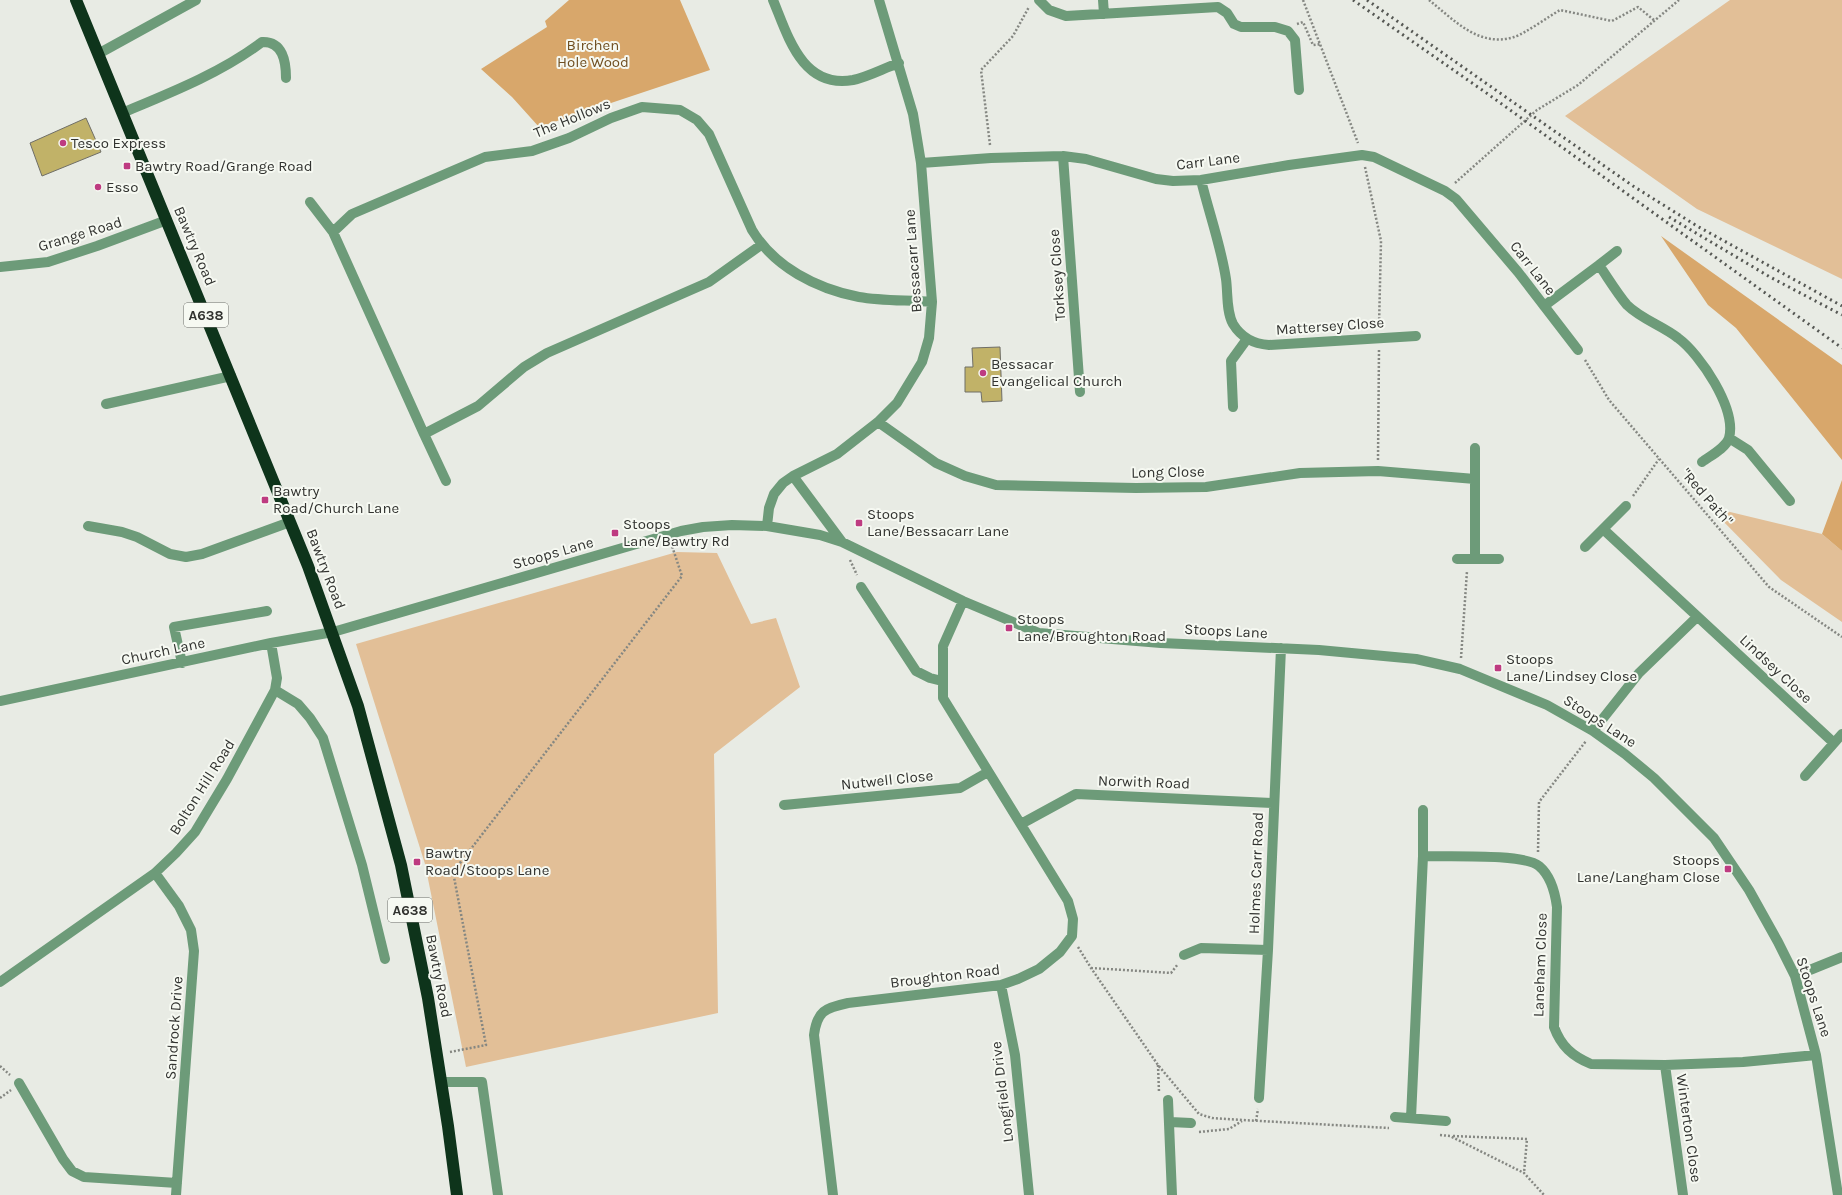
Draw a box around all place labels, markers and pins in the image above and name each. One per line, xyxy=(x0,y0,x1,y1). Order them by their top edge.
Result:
place label: Tesco Express xyxy=(71,134,166,152)
marker: Tesco Express xyxy=(58,138,68,148)
place label: Bawtry Road/Grange Road xyxy=(135,157,313,175)
marker: Bawtry Road/Grange Road xyxy=(122,161,132,171)
place label: Esso xyxy=(106,178,138,196)
marker: Esso xyxy=(93,182,103,192)
place label: Bessacar Evangelical Church xyxy=(991,355,1122,390)
marker: Bessacar Evangelical Church xyxy=(978,368,988,378)
place label: Bawtry Road/Church Lane xyxy=(273,482,399,517)
marker: Bawtry Road/Church Lane xyxy=(260,495,270,505)
place label: Stoops Lane/Bessacarr Lane xyxy=(867,505,1009,540)
place label: Stoops Lane/Bawtry Rd xyxy=(623,515,730,550)
marker: Stoops Lane/Bessacarr Lane xyxy=(854,518,864,528)
marker: Stoops Lane/Bawtry Rd xyxy=(610,528,620,538)
place label: Stoops Lane/Broughton Road xyxy=(1017,610,1166,645)
marker: Stoops Lane/Broughton Road xyxy=(1004,623,1014,633)
place label: Stoops Lane/Lindsey Close xyxy=(1506,650,1637,685)
marker: Stoops Lane/Lindsey Close xyxy=(1493,663,1503,673)
place label: Bawtry Road/Stoops Lane xyxy=(425,844,549,879)
place label: Stoops Lane/Langham Close xyxy=(1577,851,1720,886)
marker: Bawtry Road/Stoops Lane xyxy=(412,857,422,867)
marker: Stoops Lane/Langham Close xyxy=(1723,864,1733,874)

